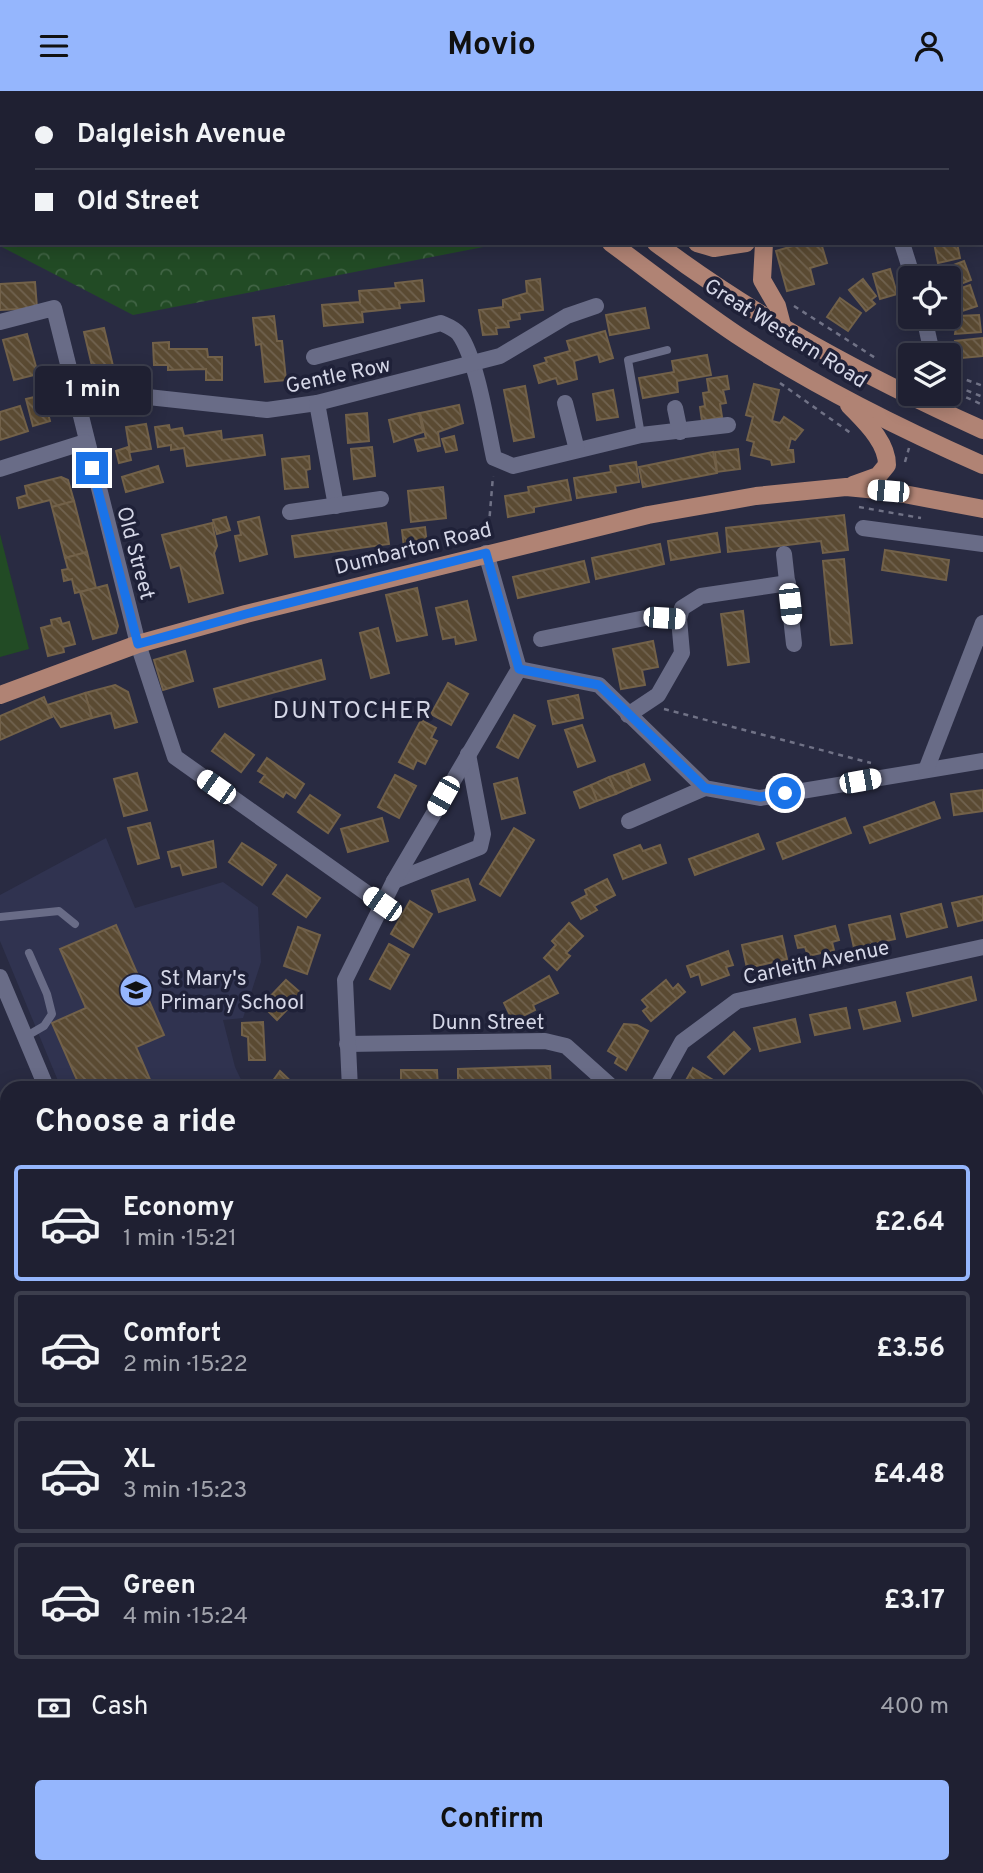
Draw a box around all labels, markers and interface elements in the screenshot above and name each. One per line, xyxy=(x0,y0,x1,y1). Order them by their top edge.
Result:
text: Movio xyxy=(447,26,536,66)
icon: menu xyxy=(35,27,73,65)
icon: person xyxy=(910,27,948,65)
text: Dalgleish Avenue xyxy=(77,119,286,152)
text: Old Street xyxy=(77,186,199,219)
map controls xyxy=(898,266,961,406)
button: locate xyxy=(898,266,961,329)
street label: Great Western Road xyxy=(699,273,872,395)
button: layers xyxy=(898,343,961,406)
street label: Gentle Row xyxy=(283,352,393,401)
callout: 1 min xyxy=(34,367,150,415)
text: 1 min xyxy=(65,376,121,405)
route end xyxy=(76,452,108,484)
car xyxy=(867,479,910,503)
street label: Old Street xyxy=(109,504,160,603)
street label: Dumbarton Road xyxy=(332,517,495,582)
car xyxy=(778,582,803,626)
car xyxy=(643,606,686,630)
district label: DUNTOCHER xyxy=(273,697,433,727)
car xyxy=(193,766,240,808)
car xyxy=(838,767,883,795)
car xyxy=(424,773,463,819)
route start xyxy=(769,777,801,809)
car xyxy=(359,883,406,925)
street label: Carleith Avenue xyxy=(741,935,892,992)
place label: St Mary's Primary School xyxy=(160,966,304,1017)
school or university icon: St Mary's Primary School xyxy=(117,971,155,1009)
street label: Dunn Street xyxy=(432,1010,544,1037)
text: Choose a ride xyxy=(35,1103,236,1143)
icon: car xyxy=(39,1192,102,1255)
text: Economy xyxy=(123,1192,234,1225)
text: £2.64 xyxy=(874,1207,945,1240)
text: 1 min · 15:21 xyxy=(123,1225,237,1254)
icon: car xyxy=(39,1318,102,1381)
text: Comfort xyxy=(123,1318,221,1351)
text: £3.56 xyxy=(876,1333,945,1366)
text: 2 min · 15:22 xyxy=(123,1351,248,1380)
icon: car xyxy=(39,1444,102,1507)
text: XL xyxy=(123,1444,155,1477)
text: £4.48 xyxy=(873,1459,945,1492)
text: 3 min · 15:23 xyxy=(123,1477,247,1506)
icon: car xyxy=(39,1570,102,1633)
text: Green xyxy=(123,1570,196,1603)
text: £3.17 xyxy=(884,1585,945,1618)
text: 4 min · 15:24 xyxy=(123,1603,248,1632)
icon: cash xyxy=(35,1689,73,1727)
text: Cash xyxy=(91,1691,148,1724)
text: 400 m xyxy=(880,1693,949,1722)
button: Confirm xyxy=(35,1780,949,1860)

